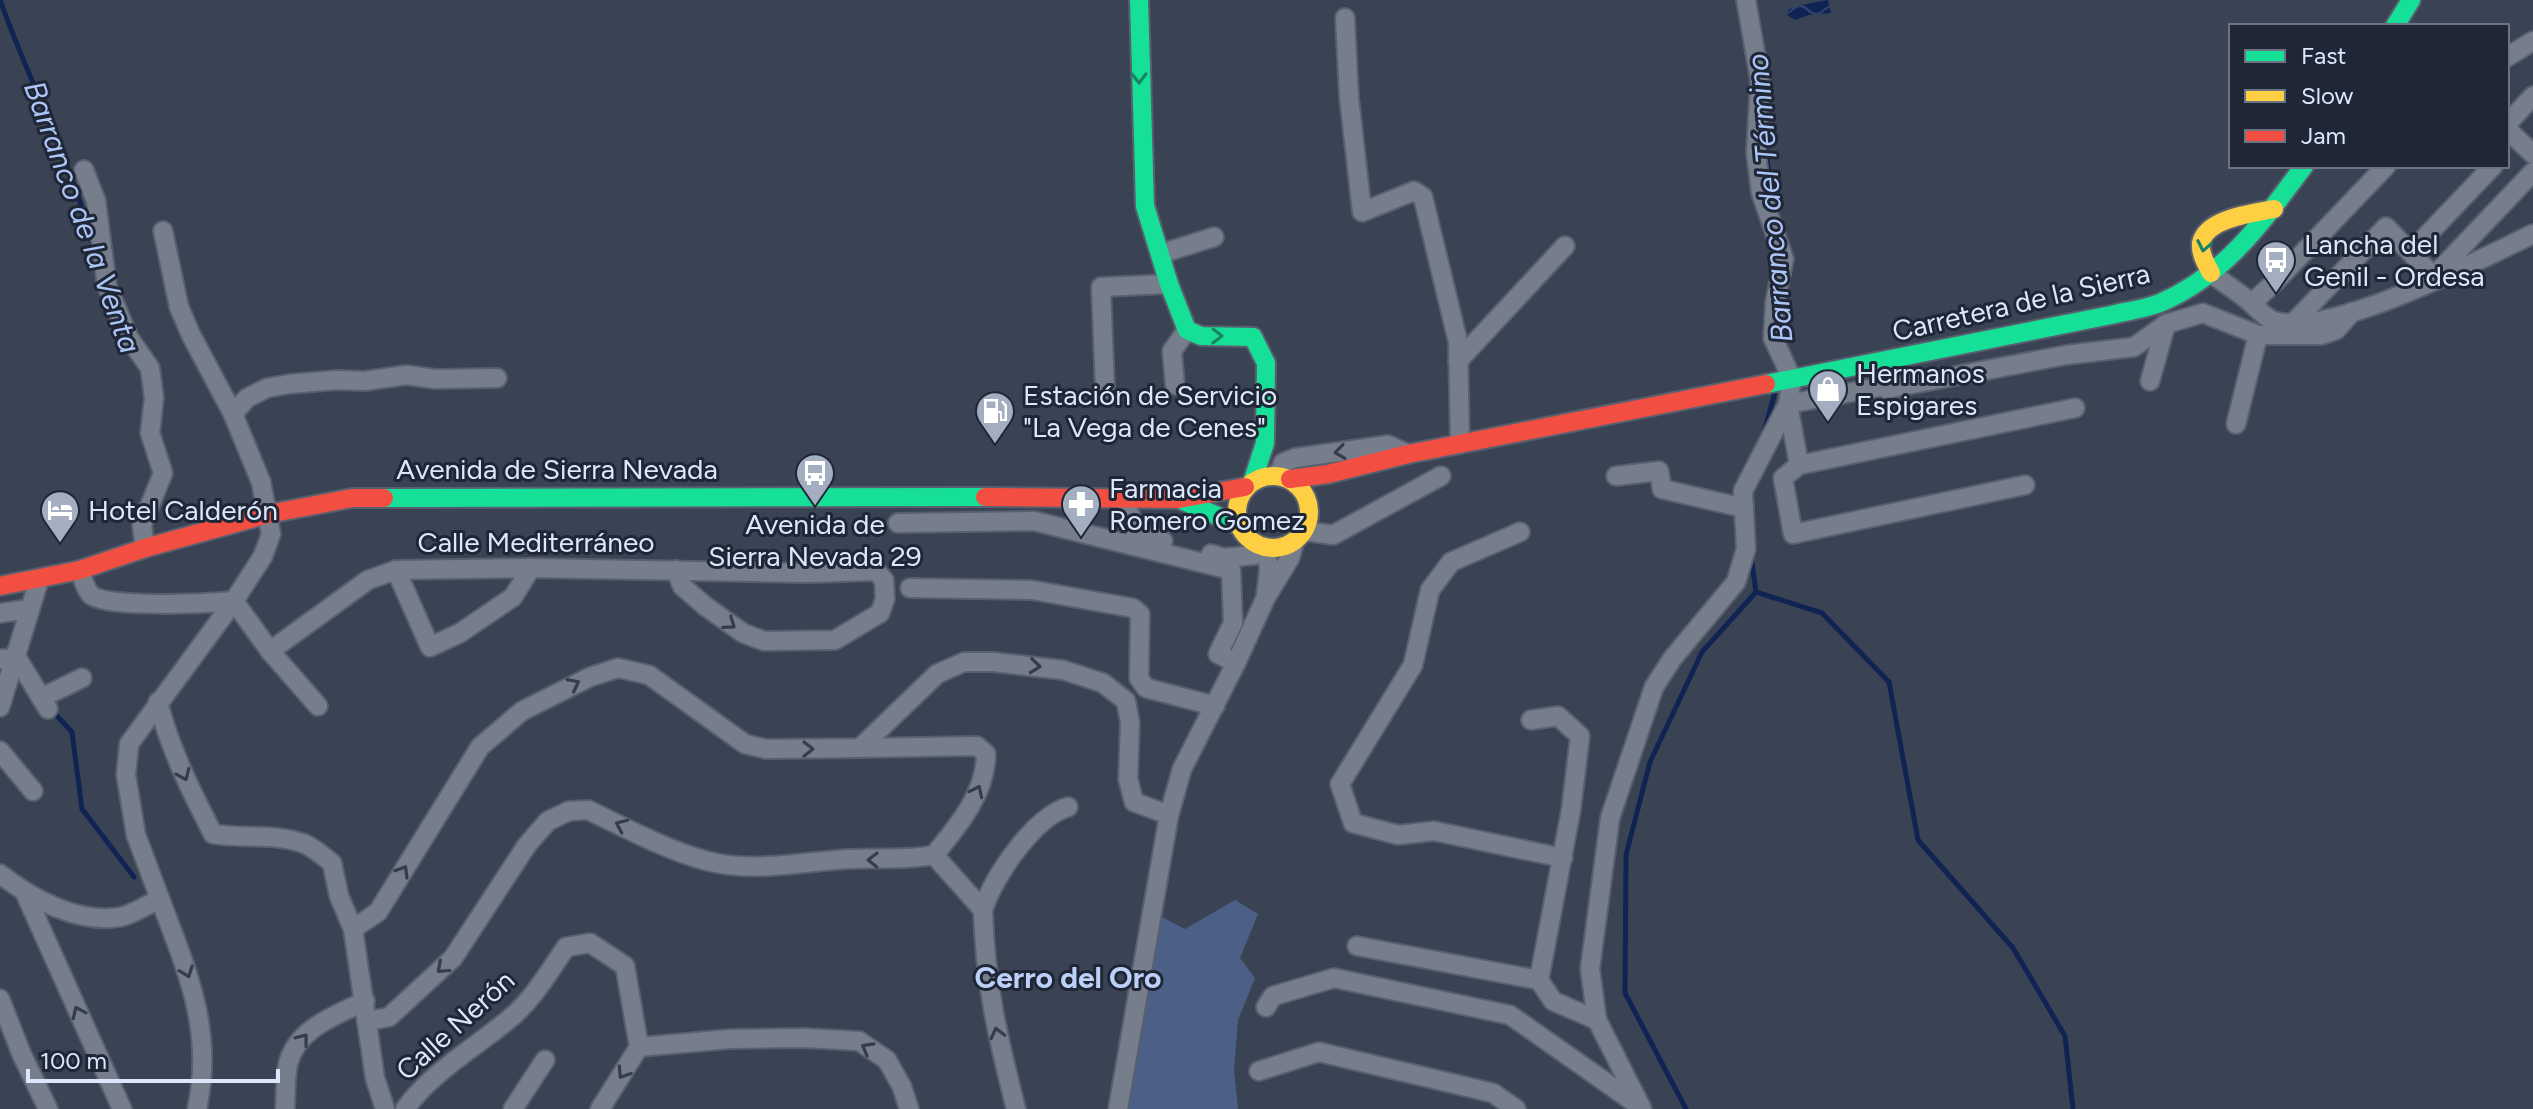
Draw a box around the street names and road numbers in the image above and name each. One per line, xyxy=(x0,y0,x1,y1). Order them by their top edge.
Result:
street label: Carretera de la Sierra xyxy=(1889,256,2153,348)
street label: Avenida de Sierra Nevada xyxy=(396,452,718,486)
street label: Calle Mediterráneo xyxy=(417,525,655,559)
street label: Calle Nerón xyxy=(389,963,521,1087)

